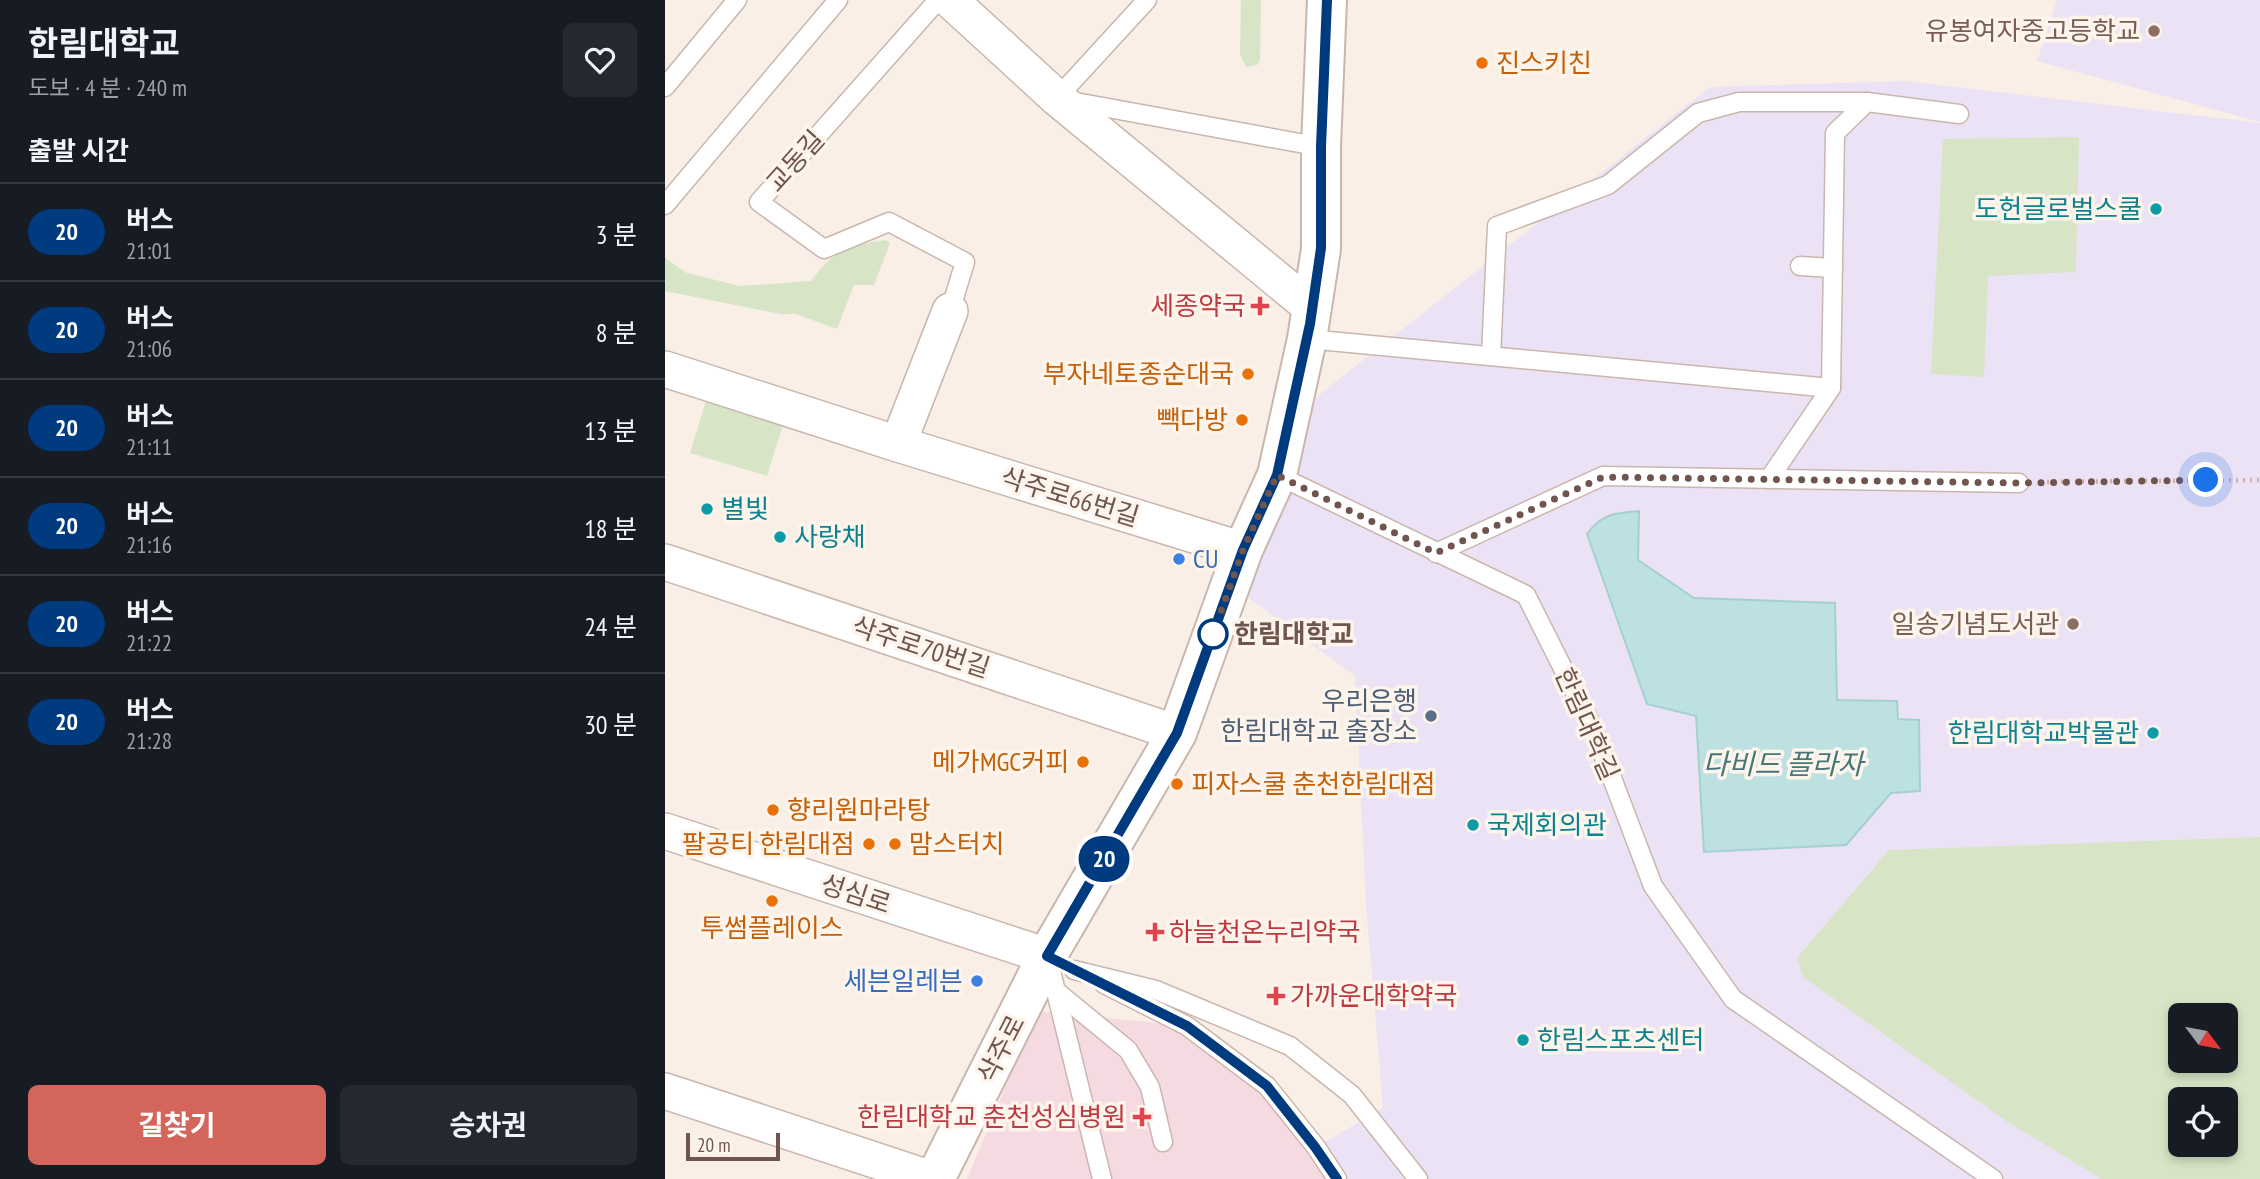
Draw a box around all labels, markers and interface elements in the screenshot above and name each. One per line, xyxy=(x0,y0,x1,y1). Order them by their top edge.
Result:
place label: 유봉여자중고등학교 xyxy=(1925,14,2140,47)
text: 한림대학교 xyxy=(28,21,180,64)
button: heart xyxy=(563,23,637,97)
marker: 유봉여자중고등학교 xyxy=(2146,23,2162,39)
place label: 진스키친 xyxy=(1496,46,1592,79)
marker: 진스키친 xyxy=(1474,55,1490,71)
text: 도보 · 4 분 · 240 m xyxy=(28,73,187,102)
street label: 교동길 xyxy=(758,123,831,198)
text: 출발 시간 xyxy=(28,134,129,167)
place label: 도헌글로벌스쿨 xyxy=(1975,192,2142,225)
marker: 도헌글로벌스쿨 xyxy=(2148,201,2164,217)
text: 버스 xyxy=(126,203,174,236)
text: 20 xyxy=(55,216,78,247)
text: 3 분 xyxy=(596,218,637,251)
text: 21:01 xyxy=(126,236,172,265)
place label: 세종약국 xyxy=(1150,289,1246,322)
marker: 세종약국 xyxy=(1252,298,1268,314)
text: 버스 xyxy=(126,301,174,334)
text: 20 xyxy=(55,314,78,345)
text: 8 분 xyxy=(596,316,637,349)
text: 21:06 xyxy=(126,334,172,363)
place label: 부자네토종순대국 xyxy=(1043,357,1234,390)
marker: 부자네토종순대국 xyxy=(1240,366,1256,382)
text: 버스 xyxy=(126,399,174,432)
place label: 빽다방 xyxy=(1156,403,1228,436)
text: 20 xyxy=(55,412,78,443)
marker: 빽다방 xyxy=(1234,412,1250,428)
text: 13 분 xyxy=(584,414,637,447)
text: 21:11 xyxy=(126,432,172,461)
street label: 삭주로66번길 xyxy=(997,460,1143,533)
your location xyxy=(2188,462,2223,497)
place label: 별빛 xyxy=(721,492,769,525)
text: 버스 xyxy=(126,497,174,530)
marker: 별빛 xyxy=(699,501,715,517)
text: 20 xyxy=(55,510,78,541)
text: 18 분 xyxy=(584,512,637,545)
place label: 사랑채 xyxy=(794,520,866,553)
marker: 사랑채 xyxy=(772,529,788,545)
text: 21:16 xyxy=(126,530,172,559)
place label: CU xyxy=(1193,542,1218,575)
marker: CU xyxy=(1171,551,1187,567)
text: 버스 xyxy=(126,595,174,628)
place label: 일송기념도서관 xyxy=(1892,607,2059,640)
text: 20 xyxy=(55,608,78,639)
street label: 삭주로70번길 xyxy=(848,609,994,684)
text: 24 분 xyxy=(584,610,637,643)
marker: 일송기념도서관 xyxy=(2065,616,2081,632)
place label: 한림대학교 xyxy=(1234,617,1354,650)
marker: 한림대학교 xyxy=(1198,619,1228,649)
text: 21:22 xyxy=(126,628,172,657)
street label: 한림대학길 xyxy=(1548,662,1627,785)
place label: 우리은행 한림대학교 출장소 xyxy=(1220,684,1417,747)
text: 버스 xyxy=(126,693,174,726)
text: 20 xyxy=(55,706,78,737)
text: 30 분 xyxy=(584,708,637,741)
marker: 우리은행 한림대학교 출장소 xyxy=(1423,708,1439,724)
place label: 한림대학교박물관 xyxy=(1948,716,2139,749)
marker: 한림대학교박물관 xyxy=(2145,725,2161,741)
text: 21:28 xyxy=(126,726,172,755)
place label: 메가MGC커피 xyxy=(932,745,1069,778)
water label: 다비드 플라자 xyxy=(1703,745,1866,782)
marker: 메가MGC커피 xyxy=(1075,754,1091,770)
place label: 피자스쿨 춘천한림대점 xyxy=(1191,767,1436,800)
marker: 피자스쿨 춘천한림대점 xyxy=(1169,776,1185,792)
place label: 향리원마라탕 xyxy=(787,793,931,826)
marker: 향리원마라탕 xyxy=(765,802,781,818)
place label: 국제회의관 xyxy=(1487,808,1607,841)
marker: 국제회의관 xyxy=(1465,817,1481,833)
place label: 팔공티 한림대점 xyxy=(682,827,855,860)
place label: 맘스터치 xyxy=(909,827,1005,860)
marker: 팔공티 한림대점 xyxy=(861,836,877,852)
marker: 맘스터치 xyxy=(887,836,903,852)
line badge: 20 xyxy=(1073,836,1136,882)
text: 20 xyxy=(1093,843,1115,874)
street label: 성심로 xyxy=(817,867,895,920)
marker: 투썸플레이스 xyxy=(764,893,780,909)
place label: 투썸플레이스 xyxy=(700,911,844,944)
place label: 하늘천온누리약국 xyxy=(1169,915,1360,948)
marker: 하늘천온누리약국 xyxy=(1147,924,1163,940)
place label: 세븐일레븐 xyxy=(843,964,963,997)
marker: 세븐일레븐 xyxy=(969,973,985,989)
place label: 가까운대학약국 xyxy=(1290,979,1457,1012)
marker: 가까운대학약국 xyxy=(1268,988,1284,1004)
north arrow xyxy=(2168,1003,2238,1073)
map controls xyxy=(2168,1003,2238,1157)
street label: 삭주로 xyxy=(970,1009,1032,1088)
place label: 한림스포츠센터 xyxy=(1537,1023,1704,1056)
marker: 한림스포츠센터 xyxy=(1515,1032,1531,1048)
button: 길찾기 xyxy=(28,1085,326,1165)
button: 승차권 xyxy=(340,1085,637,1165)
button: locate xyxy=(2168,1087,2238,1157)
place label: 한림대학교 춘천성심병원 xyxy=(857,1100,1126,1133)
marker: 한림대학교 춘천성심병원 xyxy=(1132,1107,1152,1127)
scale bar xyxy=(686,1130,781,1162)
text: 20 m xyxy=(697,1133,731,1157)

